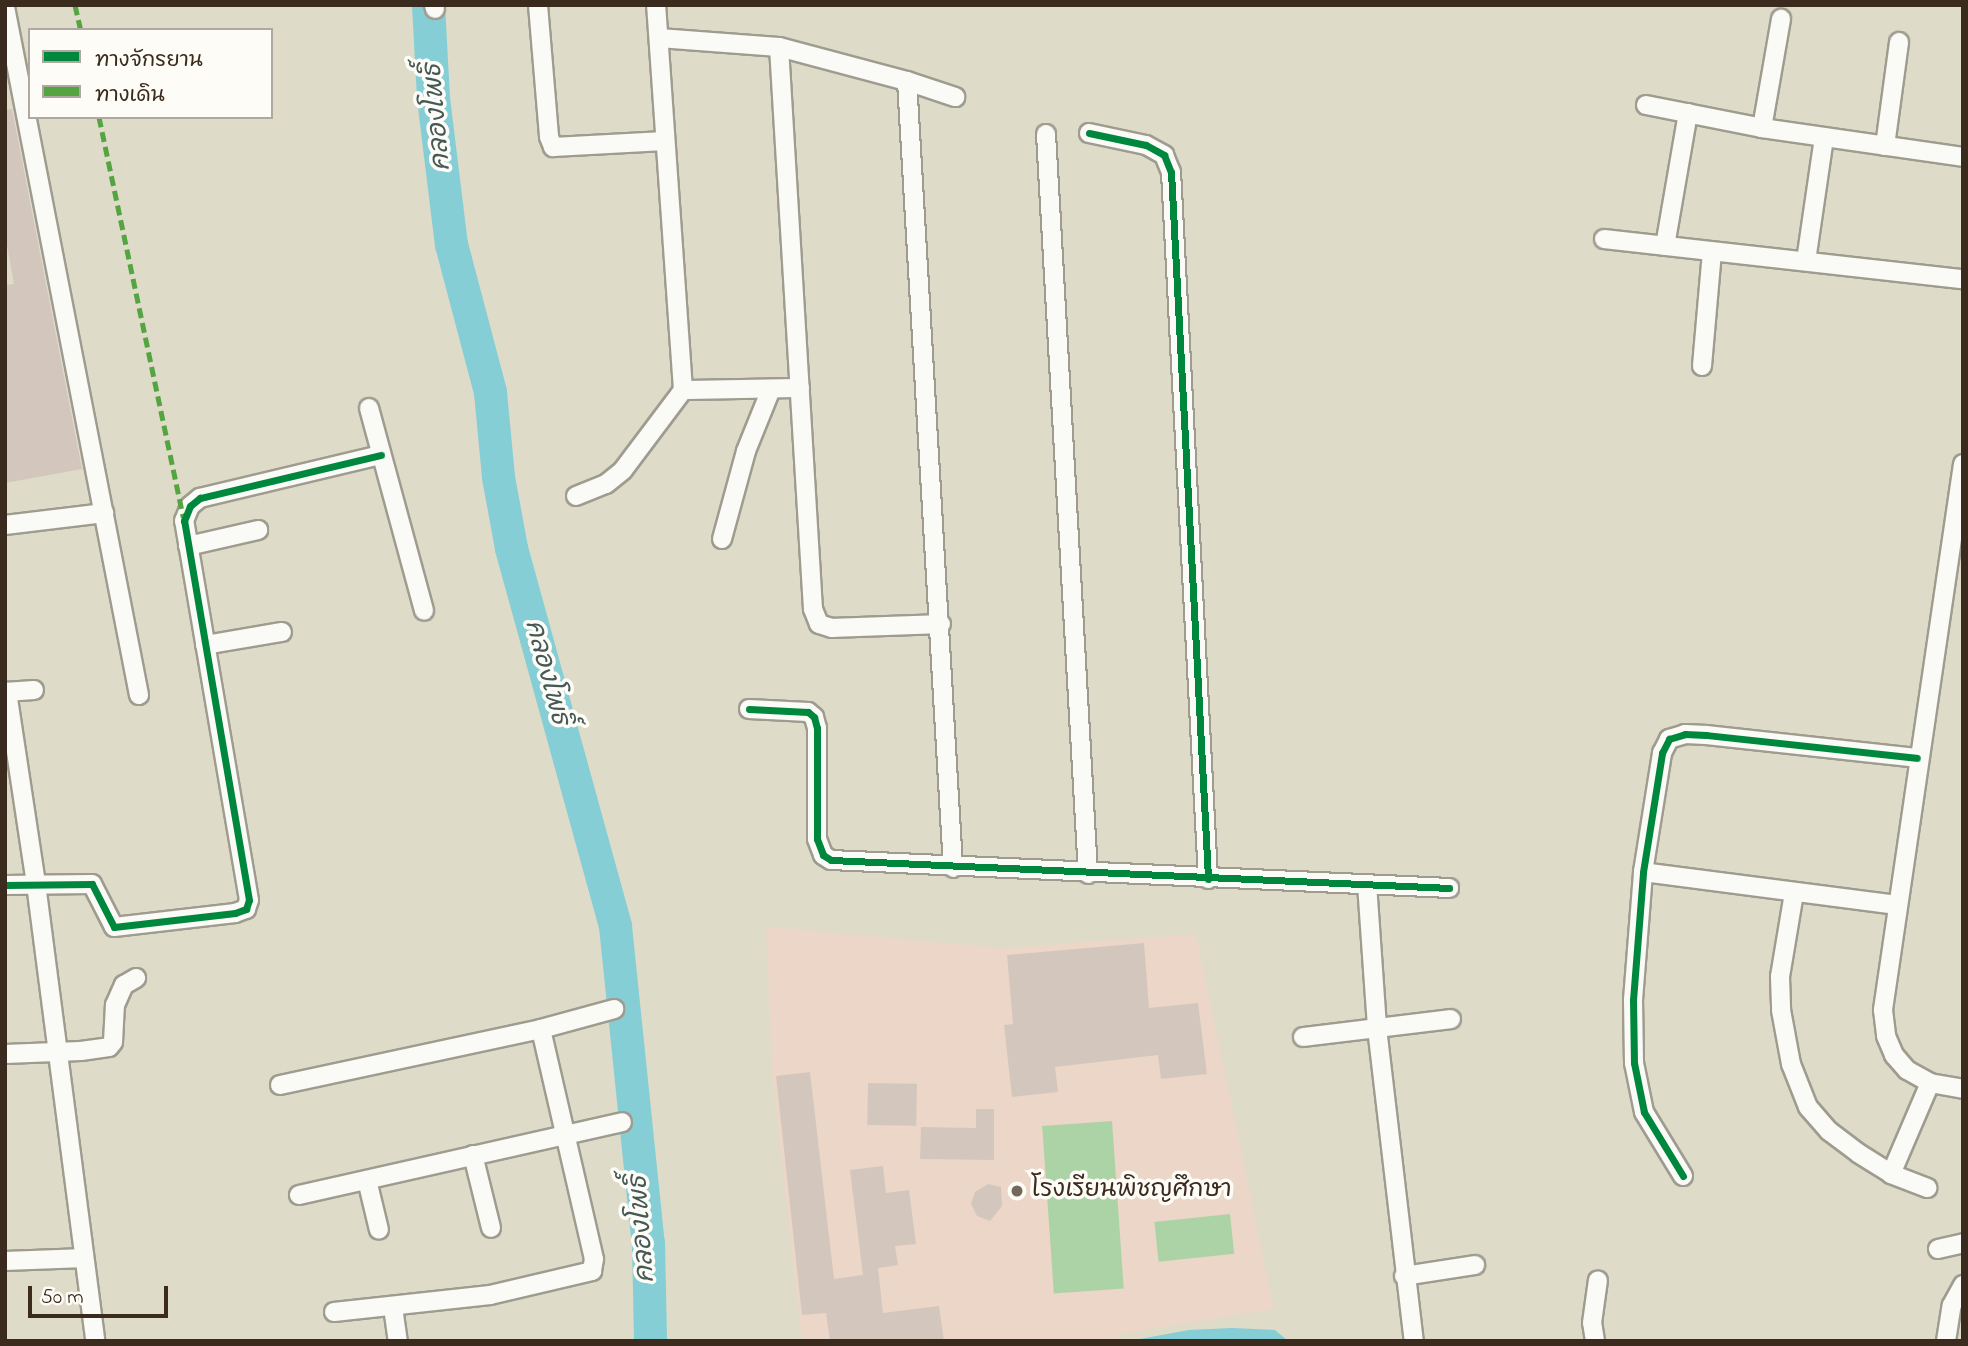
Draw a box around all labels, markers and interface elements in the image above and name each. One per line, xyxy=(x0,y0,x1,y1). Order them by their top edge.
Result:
legend xyxy=(28,28,273,119)
text: ทางจักรยาน xyxy=(95,46,203,76)
water label: คลองโพธิ์ xyxy=(419,62,459,172)
text: ทางเดิน xyxy=(95,81,165,111)
water label: คลองโพธิ์ xyxy=(516,617,574,729)
water label: คลองโพธิ์ xyxy=(625,1174,663,1284)
place label: โรงเรียนพิชญศึกษา xyxy=(1031,1177,1232,1205)
marker: โรงเรียนพิชญศึกษา xyxy=(1009,1183,1025,1199)
scale bar xyxy=(32,1272,172,1316)
text: 50 m xyxy=(41,1283,84,1313)

